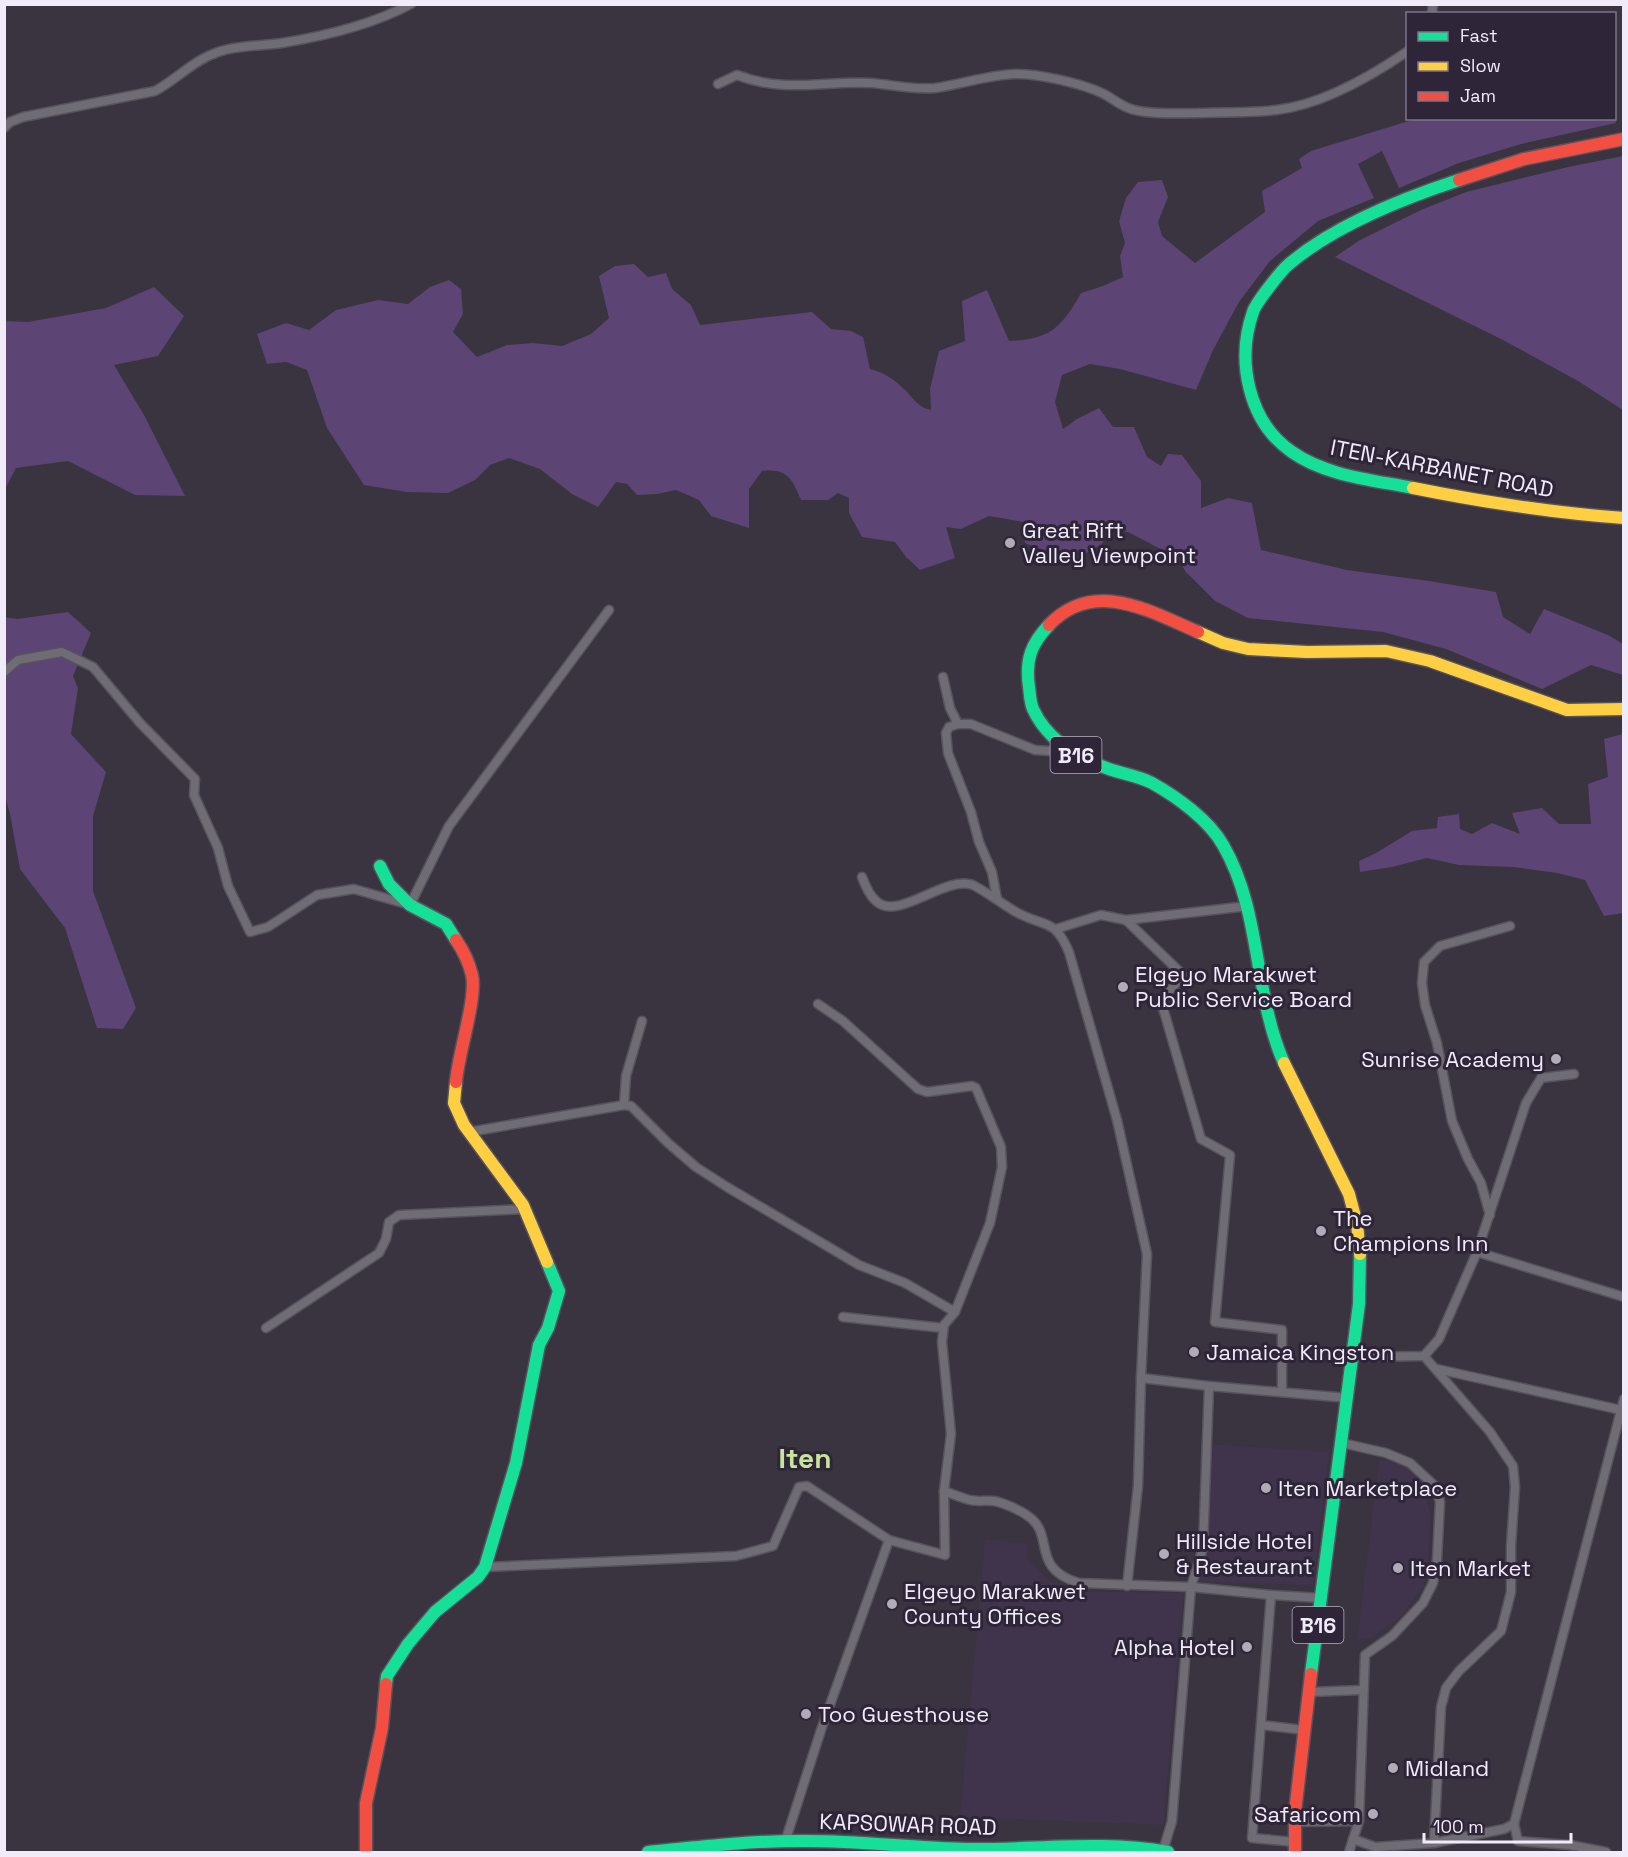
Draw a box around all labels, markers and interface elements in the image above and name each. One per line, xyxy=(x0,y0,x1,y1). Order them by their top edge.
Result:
legend xyxy=(1406,12,1616,120)
text: Fast xyxy=(1460,24,1497,47)
text: Slow xyxy=(1460,54,1501,77)
text: Jam xyxy=(1460,84,1496,107)
street label: ITEN-KARBANET ROAD xyxy=(1328,433,1556,503)
place label: Great Rift Valley Viewpoint xyxy=(1022,516,1196,569)
marker: Great Rift Valley Viewpoint xyxy=(1003,536,1017,550)
road number: B16 xyxy=(1050,737,1102,773)
place label: Elgeyo Marakwet Public Service Board xyxy=(1135,960,1352,1013)
marker: Elgeyo Marakwet Public Service Board xyxy=(1116,980,1130,994)
place label: Sunrise Academy xyxy=(1361,1045,1544,1073)
marker: Sunrise Academy xyxy=(1549,1052,1563,1066)
place label: The Champions Inn xyxy=(1333,1204,1488,1257)
marker: The Champions Inn xyxy=(1314,1224,1328,1238)
place label: Jamaica Kingston xyxy=(1206,1338,1394,1366)
marker: Jamaica Kingston xyxy=(1187,1345,1201,1359)
district label: Iten xyxy=(778,1440,832,1476)
place label: Iten Marketplace xyxy=(1278,1474,1457,1502)
marker: Iten Marketplace xyxy=(1259,1481,1273,1495)
place label: Hillside Hotel & Restaurant xyxy=(1176,1527,1313,1580)
marker: Hillside Hotel & Restaurant xyxy=(1157,1547,1171,1561)
place label: Iten Market xyxy=(1410,1554,1531,1582)
marker: Iten Market xyxy=(1391,1561,1405,1575)
place label: Elgeyo Marakwet County Offices xyxy=(904,1577,1086,1630)
marker: Elgeyo Marakwet County Offices xyxy=(885,1597,899,1611)
road number: B16 xyxy=(1292,1607,1344,1643)
place label: Alpha Hotel xyxy=(1114,1633,1235,1661)
marker: Alpha Hotel xyxy=(1240,1640,1254,1654)
place label: Too Guesthouse xyxy=(818,1700,989,1728)
marker: Too Guesthouse xyxy=(799,1707,813,1721)
place label: Midland xyxy=(1405,1754,1489,1782)
marker: Midland xyxy=(1386,1761,1400,1775)
place label: Safaricom xyxy=(1254,1800,1361,1828)
scale bar xyxy=(1424,1806,1571,1844)
street label: KAPSOWAR ROAD xyxy=(819,1807,997,1841)
marker: Safaricom xyxy=(1366,1807,1380,1821)
text: 100 m xyxy=(1433,1815,1484,1838)

